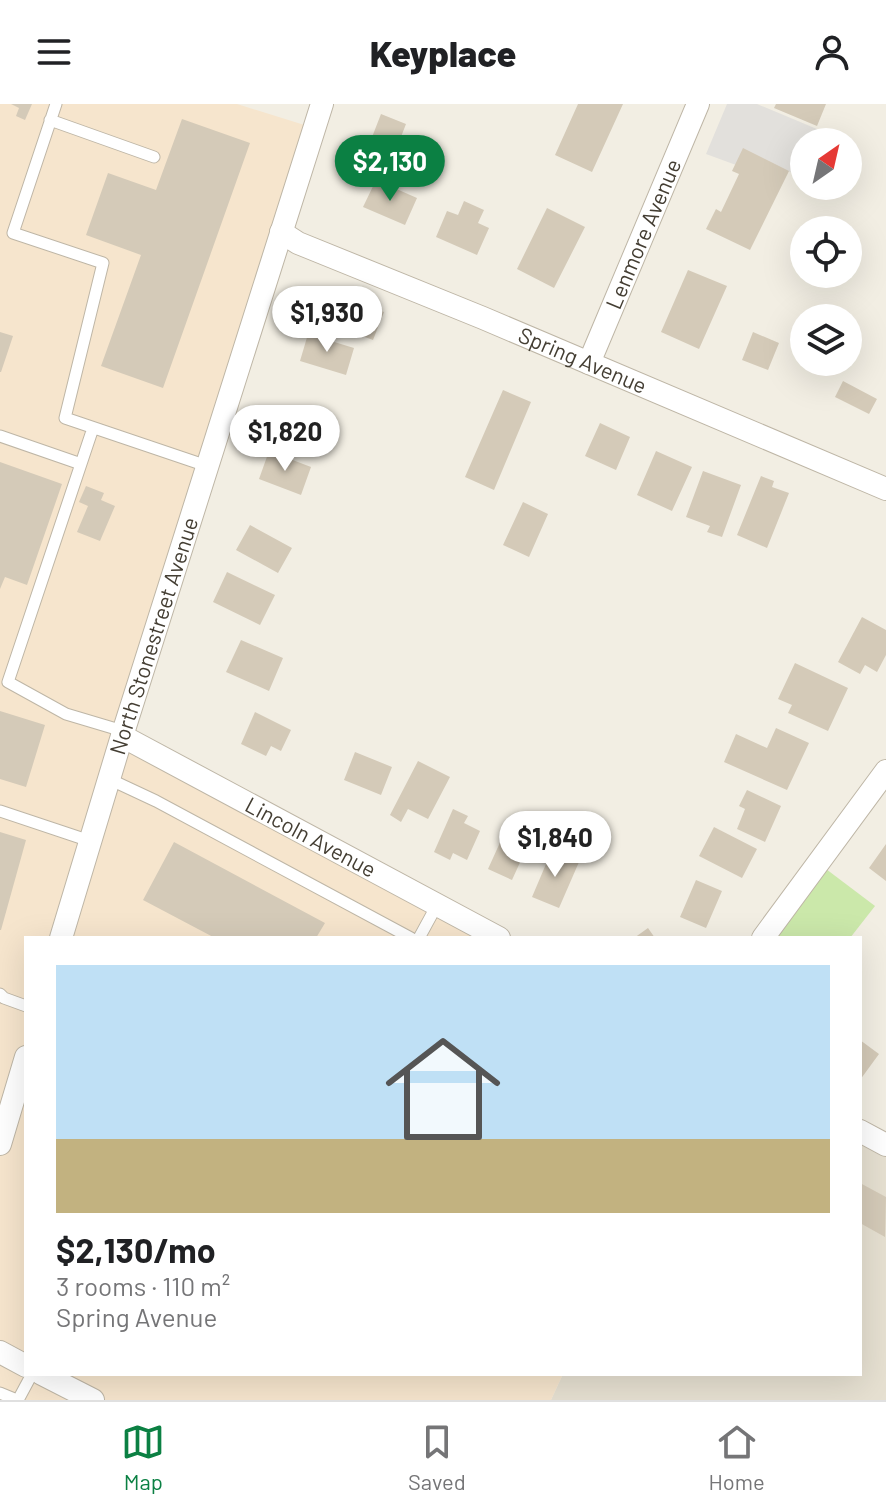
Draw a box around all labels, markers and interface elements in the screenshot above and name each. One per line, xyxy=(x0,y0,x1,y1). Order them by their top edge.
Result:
icon: menu xyxy=(32,30,76,74)
icon: person xyxy=(810,30,854,74)
text: Keyplace xyxy=(370,31,516,74)
north arrow xyxy=(790,128,862,200)
map controls xyxy=(790,128,862,376)
pin: $2,130 xyxy=(325,135,455,203)
text: $2,130 xyxy=(353,145,427,176)
street label: Lenmore Avenue xyxy=(599,155,685,312)
button: locate xyxy=(790,216,862,288)
pin: $1,930 xyxy=(262,286,392,354)
text: $1,930 xyxy=(290,296,364,327)
button: layers xyxy=(790,304,862,376)
street label: Spring Avenue xyxy=(515,321,651,398)
pin: $1,820 xyxy=(220,405,350,473)
text: $1,820 xyxy=(248,415,322,446)
street label: North Stonestreet Avenue xyxy=(103,514,202,757)
street label: Lincoln Avenue xyxy=(241,791,381,882)
pin: $1,840 xyxy=(490,811,620,879)
text: $1,840 xyxy=(517,821,593,852)
icon: home xyxy=(371,1017,515,1161)
text: $2,130/mo xyxy=(56,1229,216,1270)
text: 3 rooms · 110 m² xyxy=(56,1270,230,1301)
text: Spring Avenue xyxy=(56,1301,217,1332)
tab: Map xyxy=(121,1420,165,1494)
tab: Saved xyxy=(408,1420,466,1494)
tab: Home xyxy=(708,1420,765,1494)

